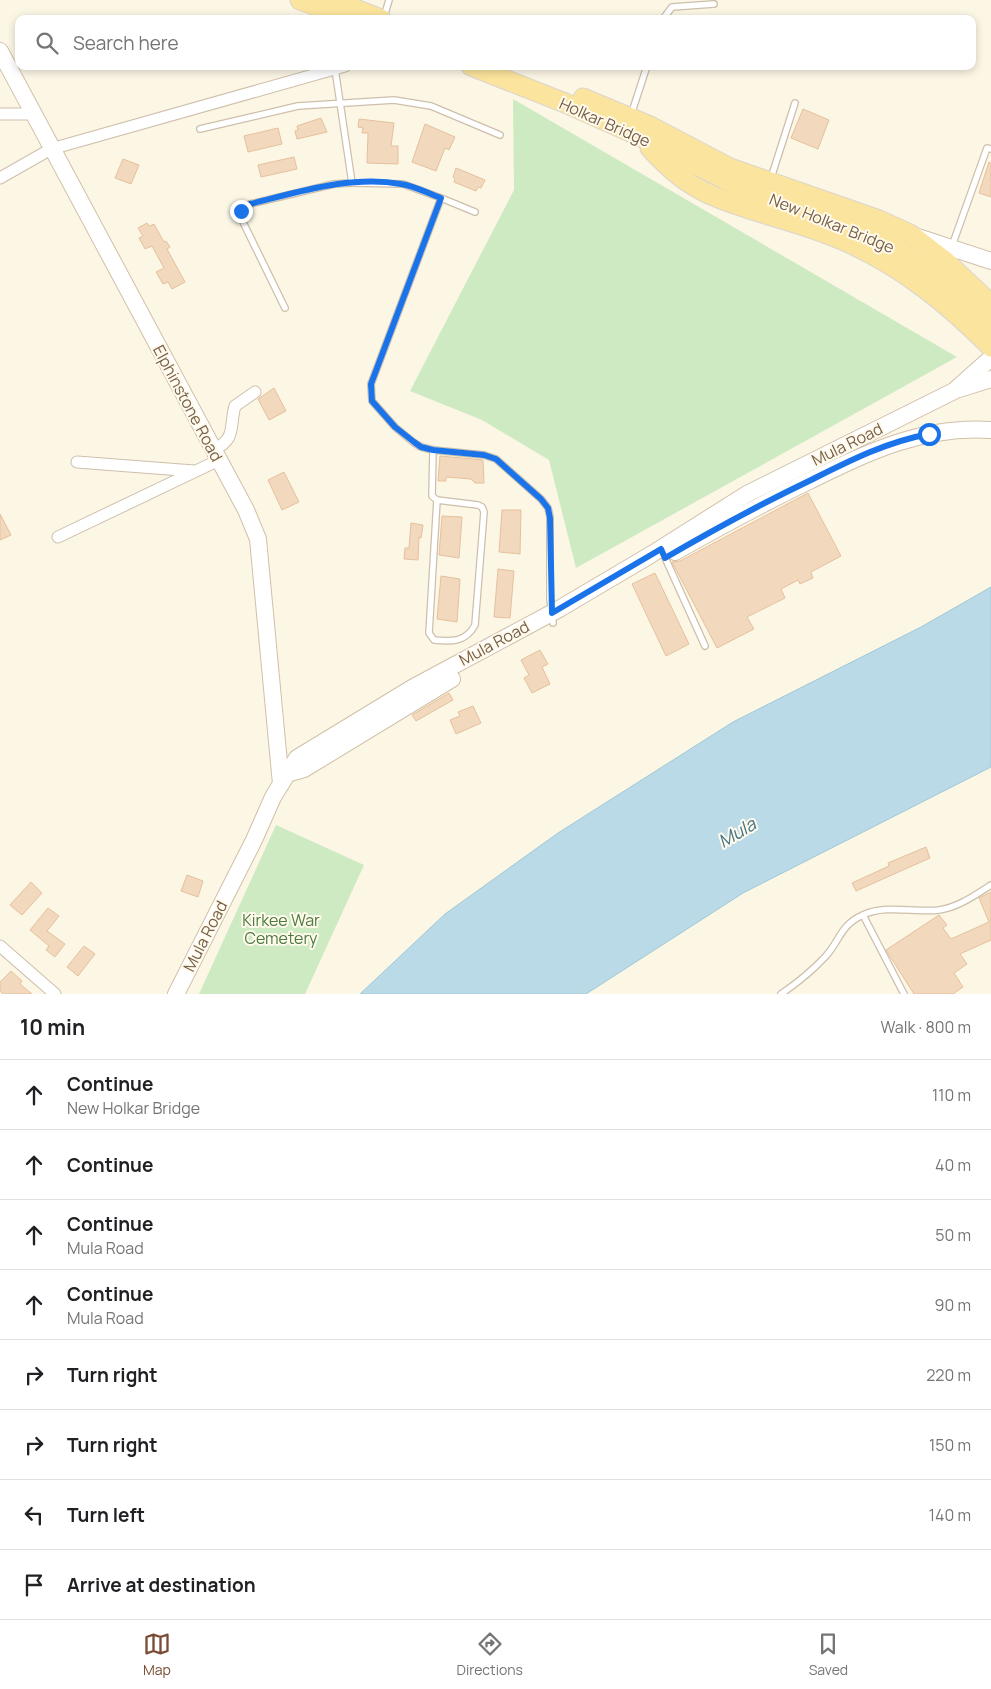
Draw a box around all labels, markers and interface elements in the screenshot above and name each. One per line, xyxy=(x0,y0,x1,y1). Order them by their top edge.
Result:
search box xyxy=(15,15,976,70)
icon: search xyxy=(33,29,61,57)
text: Search here xyxy=(73,30,179,56)
street label: Holkar Bridge xyxy=(556,92,654,152)
street label: New Holkar Bridge xyxy=(766,188,898,258)
route end xyxy=(230,200,253,223)
street label: Elphinstone Road xyxy=(148,341,228,465)
street label: Mula Road xyxy=(808,417,886,471)
route start xyxy=(918,423,941,446)
street label: Mula Road xyxy=(455,615,533,671)
water label: Mula xyxy=(713,811,761,853)
street label: Mula Road xyxy=(178,897,232,975)
park label: Kirkee War Cemetery xyxy=(242,909,320,949)
text: 10 min xyxy=(20,1013,85,1041)
text: Walk · 800 m xyxy=(881,1016,971,1038)
text: Continue xyxy=(67,1071,153,1097)
icon: ahead xyxy=(20,1081,48,1109)
text: 110 m xyxy=(932,1084,971,1106)
text: New Holkar Bridge xyxy=(67,1097,200,1119)
icon: ahead xyxy=(20,1151,48,1179)
text: Continue xyxy=(67,1152,153,1178)
text: 40 m xyxy=(935,1154,971,1176)
text: Continue xyxy=(67,1211,153,1237)
icon: ahead xyxy=(20,1221,48,1249)
text: 50 m xyxy=(935,1224,971,1246)
text: Mula Road xyxy=(67,1237,144,1259)
text: Continue xyxy=(67,1281,153,1307)
icon: ahead xyxy=(20,1291,48,1319)
text: 90 m xyxy=(935,1294,971,1316)
text: Mula Road xyxy=(67,1307,144,1329)
icon: right xyxy=(20,1361,48,1389)
text: Turn right xyxy=(67,1362,157,1388)
text: 220 m xyxy=(926,1364,971,1386)
icon: right xyxy=(20,1431,48,1459)
text: Turn right xyxy=(67,1432,157,1458)
text: 150 m xyxy=(929,1434,971,1456)
icon: left xyxy=(20,1501,48,1529)
text: Turn left xyxy=(67,1502,145,1528)
text: 140 m xyxy=(929,1504,971,1526)
icon: arrive xyxy=(20,1571,48,1599)
text: Arrive at destination xyxy=(67,1572,256,1598)
tab: Map xyxy=(143,1630,171,1679)
tab: Directions xyxy=(457,1630,523,1679)
tab: Saved xyxy=(809,1630,848,1679)

